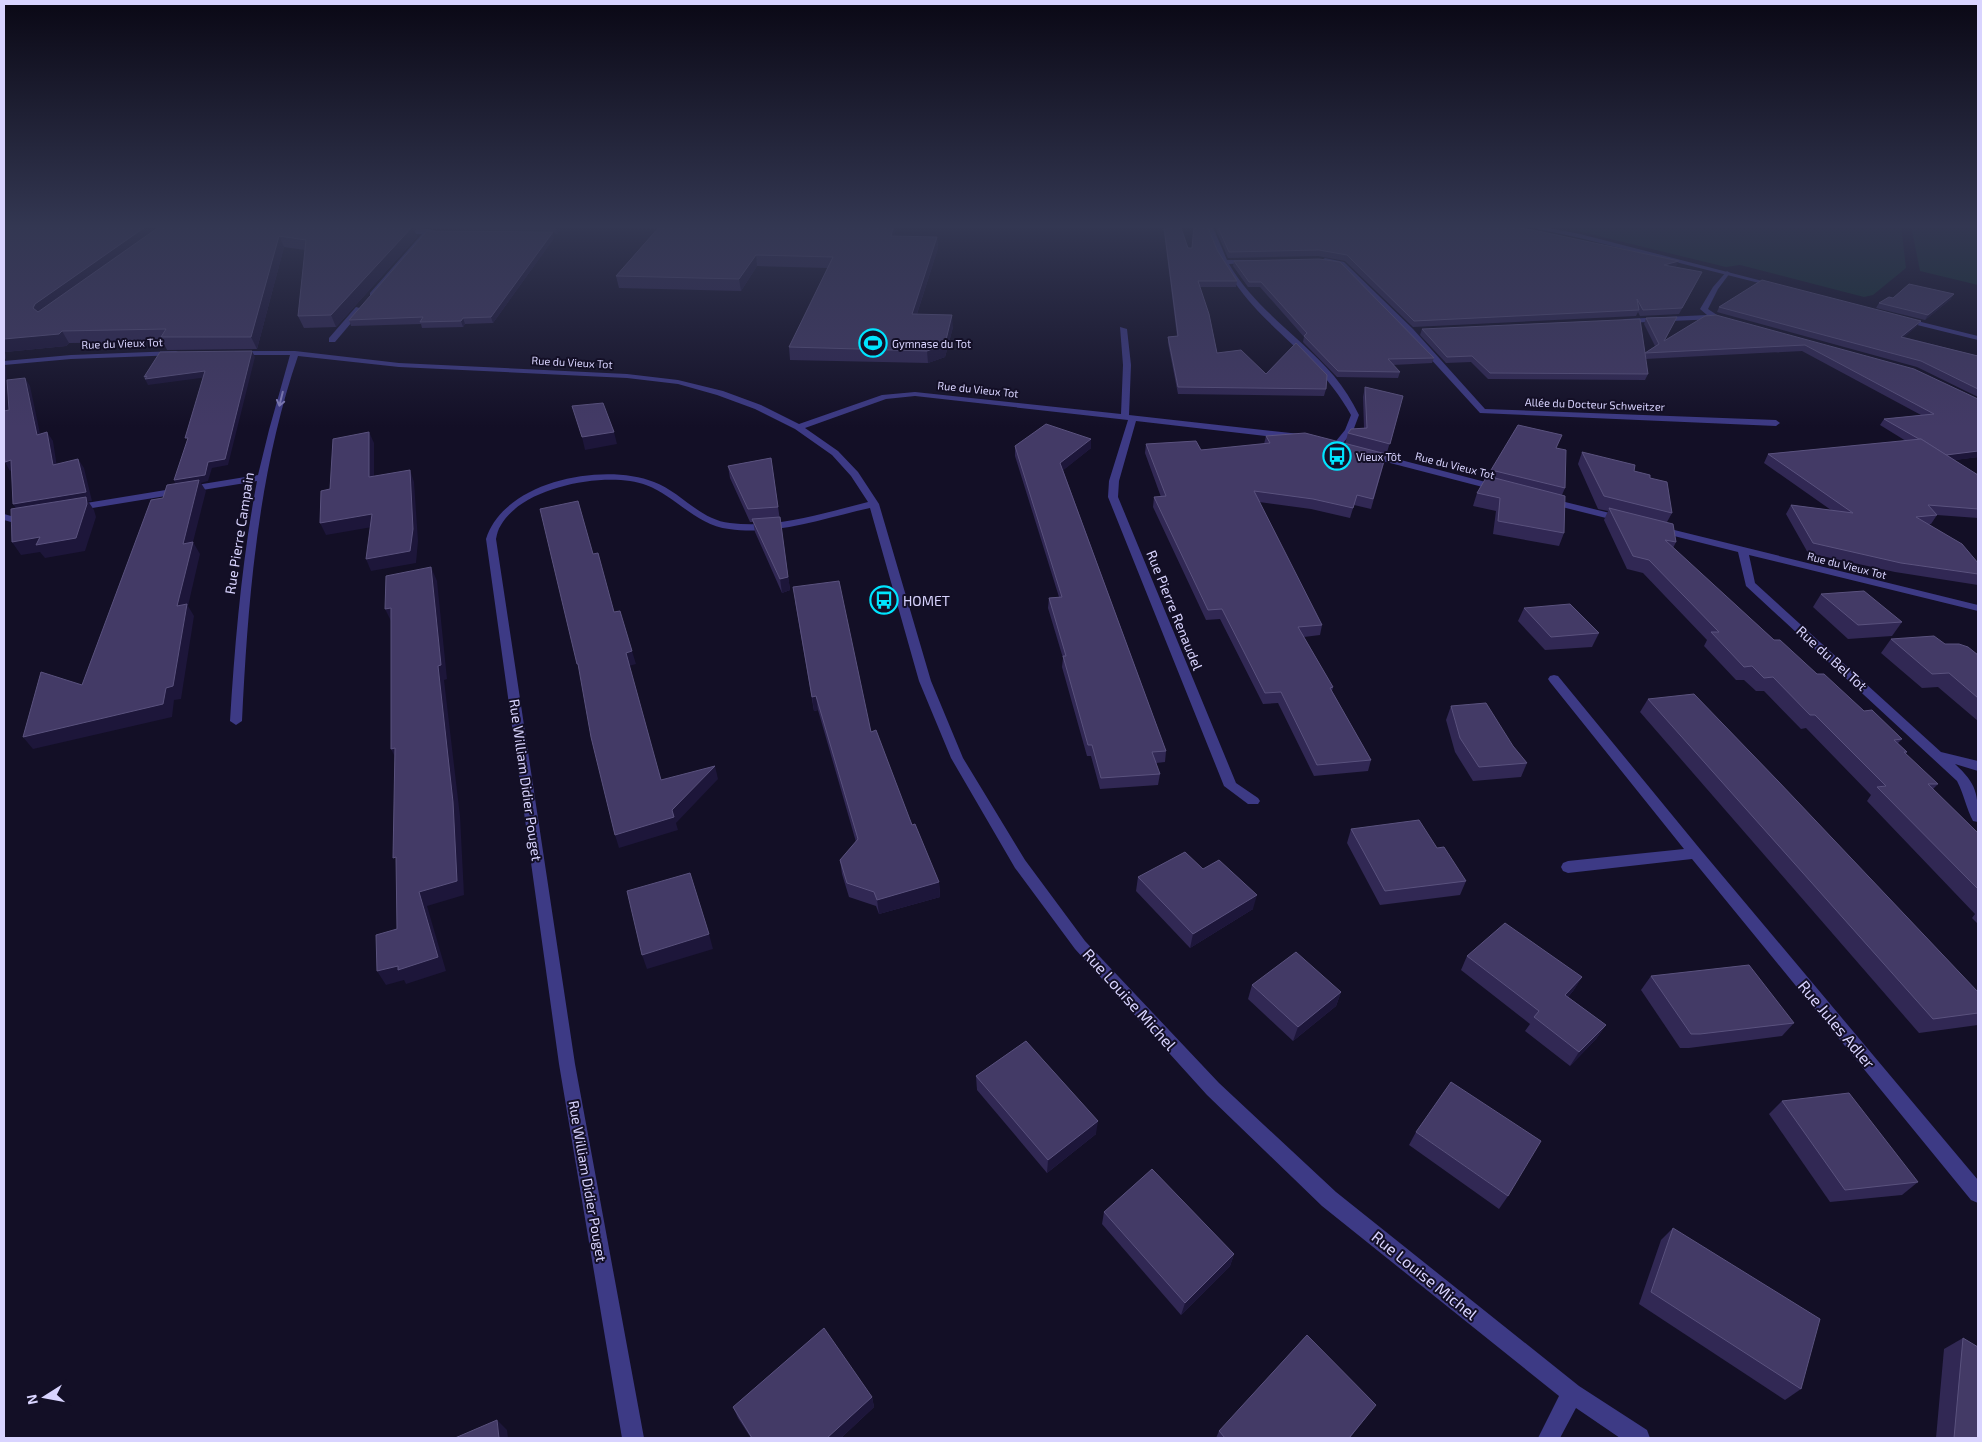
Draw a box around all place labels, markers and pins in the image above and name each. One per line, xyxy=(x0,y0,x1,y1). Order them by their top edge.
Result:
sports icon: Gymnase du Tot xyxy=(858,328,888,358)
place label: Gymnase du Tot xyxy=(892,337,971,350)
bus stop icon: Vieux Tôt xyxy=(1322,441,1352,471)
place label: Vieux Tôt xyxy=(1356,450,1401,463)
bus stop icon: HOMET xyxy=(869,585,899,615)
place label: HOMET xyxy=(903,592,950,609)

